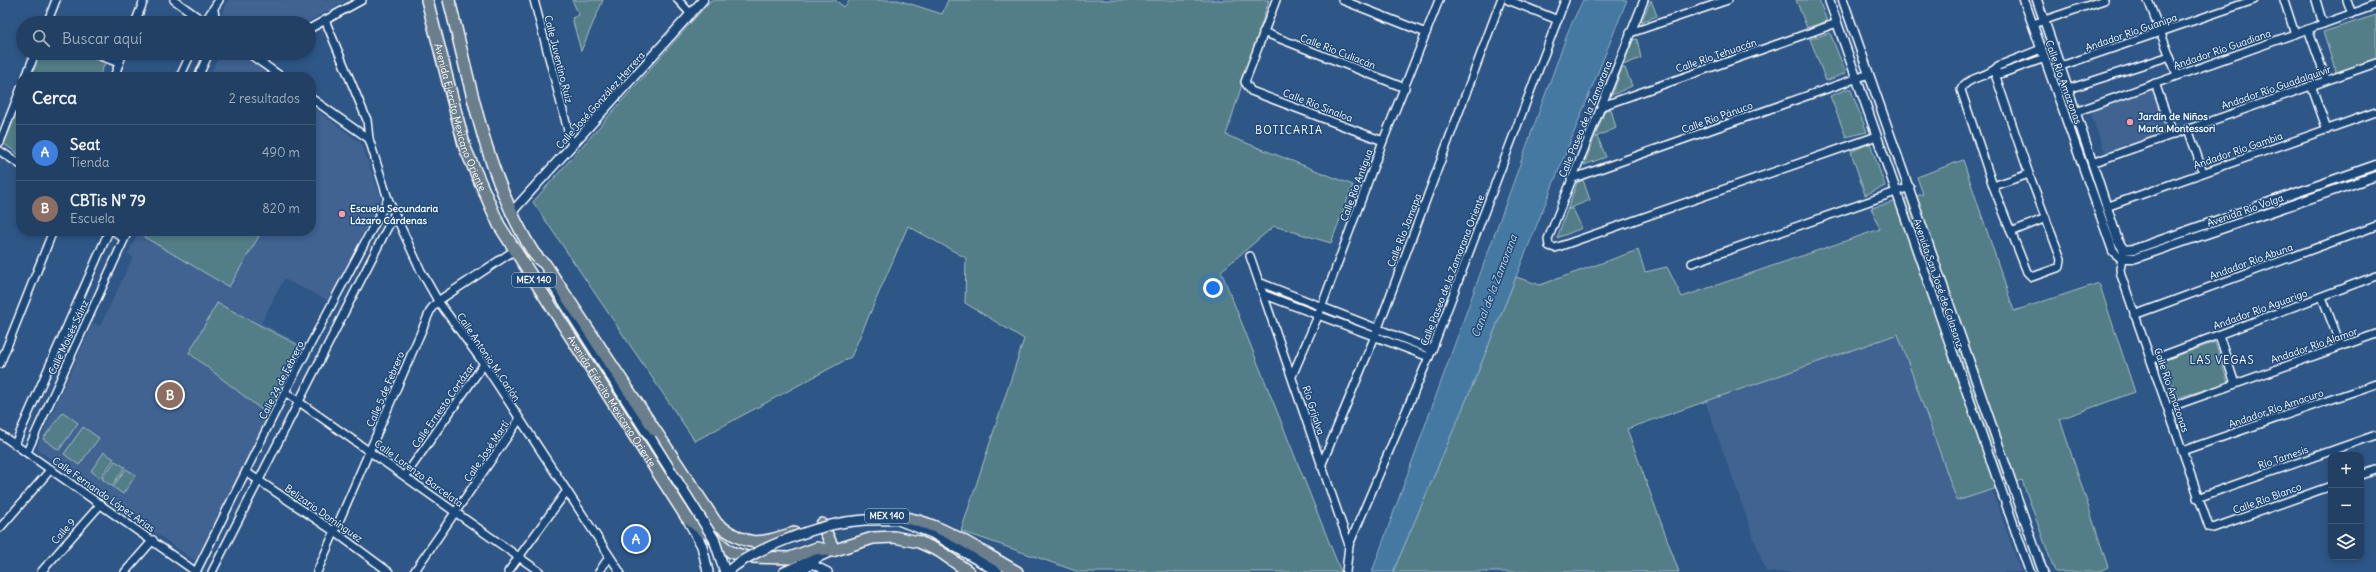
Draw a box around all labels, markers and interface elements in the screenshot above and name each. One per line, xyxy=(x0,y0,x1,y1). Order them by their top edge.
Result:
street label: Andador Río Guanipa xyxy=(2083,11,2179,54)
street label: Calle Juventino Ruiz xyxy=(541,14,576,105)
search box xyxy=(16,16,316,60)
icon: search xyxy=(30,27,52,49)
street label: Andador Río Guadiana xyxy=(2172,27,2273,72)
text: Buscar aquí xyxy=(62,29,142,48)
street label: Calle Río Culiacán xyxy=(1298,31,1378,72)
street label: Calle Río Tehuacán xyxy=(1674,35,1759,75)
street label: Calle Río Amazonas xyxy=(2042,38,2085,126)
street label: Avenida Ejército Mexicano Oriente xyxy=(431,42,489,193)
street label: Calle José González Herrera xyxy=(553,49,648,152)
street label: Calle Paseo de la Zamorana xyxy=(1556,59,1615,179)
street label: Andador Río Guadalquivir xyxy=(2219,63,2333,112)
street label: Calle Río Sinaloa xyxy=(1281,86,1355,125)
text: Cerca xyxy=(32,87,77,109)
text: 2 resultados xyxy=(229,90,300,107)
street label: Calle Río Pánuco xyxy=(1680,98,1755,136)
place label: Jardín de Niños María Montessori xyxy=(2138,110,2215,135)
marker: Jardín de Niños María Montessori xyxy=(2125,117,2135,127)
district label: BOTICARIA xyxy=(1255,123,1323,137)
street label: Andador Río Gambia xyxy=(2192,129,2285,172)
text: Seat xyxy=(70,135,100,154)
text: A xyxy=(41,144,49,161)
text: 490 m xyxy=(262,144,300,161)
street label: Calle Río Antigua xyxy=(1337,147,1376,223)
text: Tienda xyxy=(70,154,109,171)
text: CBTis N° 79 xyxy=(70,191,146,210)
street label: Calle Río Jamapa xyxy=(1384,191,1425,269)
street label: Avenida Río Volga xyxy=(2205,191,2285,230)
street label: Calle Paseo de la Zamorana Oriente xyxy=(1418,193,1487,348)
text: B xyxy=(41,200,49,217)
text: 820 m xyxy=(262,200,300,217)
place label: Escuela Secundaria Lázaro Cárdenas xyxy=(350,202,439,227)
marker: Escuela Secundaria Lázaro Cárdenas xyxy=(337,209,347,219)
text: Escuela xyxy=(70,210,115,227)
street label: Avenida San José de Calasanz xyxy=(1910,217,1967,350)
water label: Canal de la Zamorana xyxy=(1468,232,1520,339)
street label: Andador Río Abuna xyxy=(2208,240,2295,283)
road number: MEX 140 xyxy=(512,273,556,287)
your location xyxy=(1203,278,1223,298)
street label: Andador Río Aguarigo xyxy=(2211,286,2309,333)
street label: Calle Moisés Sáinz xyxy=(45,297,92,377)
street label: Calle Antonio M. Carlón xyxy=(454,310,523,404)
street label: Andador Río Alamor xyxy=(2269,324,2359,366)
street label: Avenida Ejército Mexicano Oriente xyxy=(564,333,658,469)
street label: Calle 24 de Febrero xyxy=(256,338,307,422)
street label: Calle Río Amazonas xyxy=(2151,346,2192,434)
street label: Calle 5 de Febrero xyxy=(364,349,407,429)
district label: LAS VEGAS xyxy=(2189,353,2255,367)
street label: Calle Ernesto Cortázar xyxy=(409,360,478,450)
pin: B xyxy=(157,380,183,410)
street label: Río Grijalva xyxy=(1299,384,1328,437)
street label: Andador Río Amacuro xyxy=(2227,386,2326,431)
street label: Calle José Martí xyxy=(461,418,512,484)
street label: Calle Lorenzo Barcelata xyxy=(372,437,466,510)
street label: Río Tamesis xyxy=(2256,443,2310,472)
map controls xyxy=(2328,452,2364,560)
button: + xyxy=(2328,452,2364,488)
street label: Calle Fernando López Arias xyxy=(50,454,158,535)
street label: Calle Río Blanco xyxy=(2231,480,2304,517)
street label: Belizario Domínguez xyxy=(282,482,365,545)
button: − xyxy=(2328,488,2364,524)
road number: MEX 140 xyxy=(865,509,909,523)
street label: Calle 9 xyxy=(49,515,78,547)
pin: A xyxy=(623,524,649,554)
button: layers xyxy=(2328,524,2364,560)

